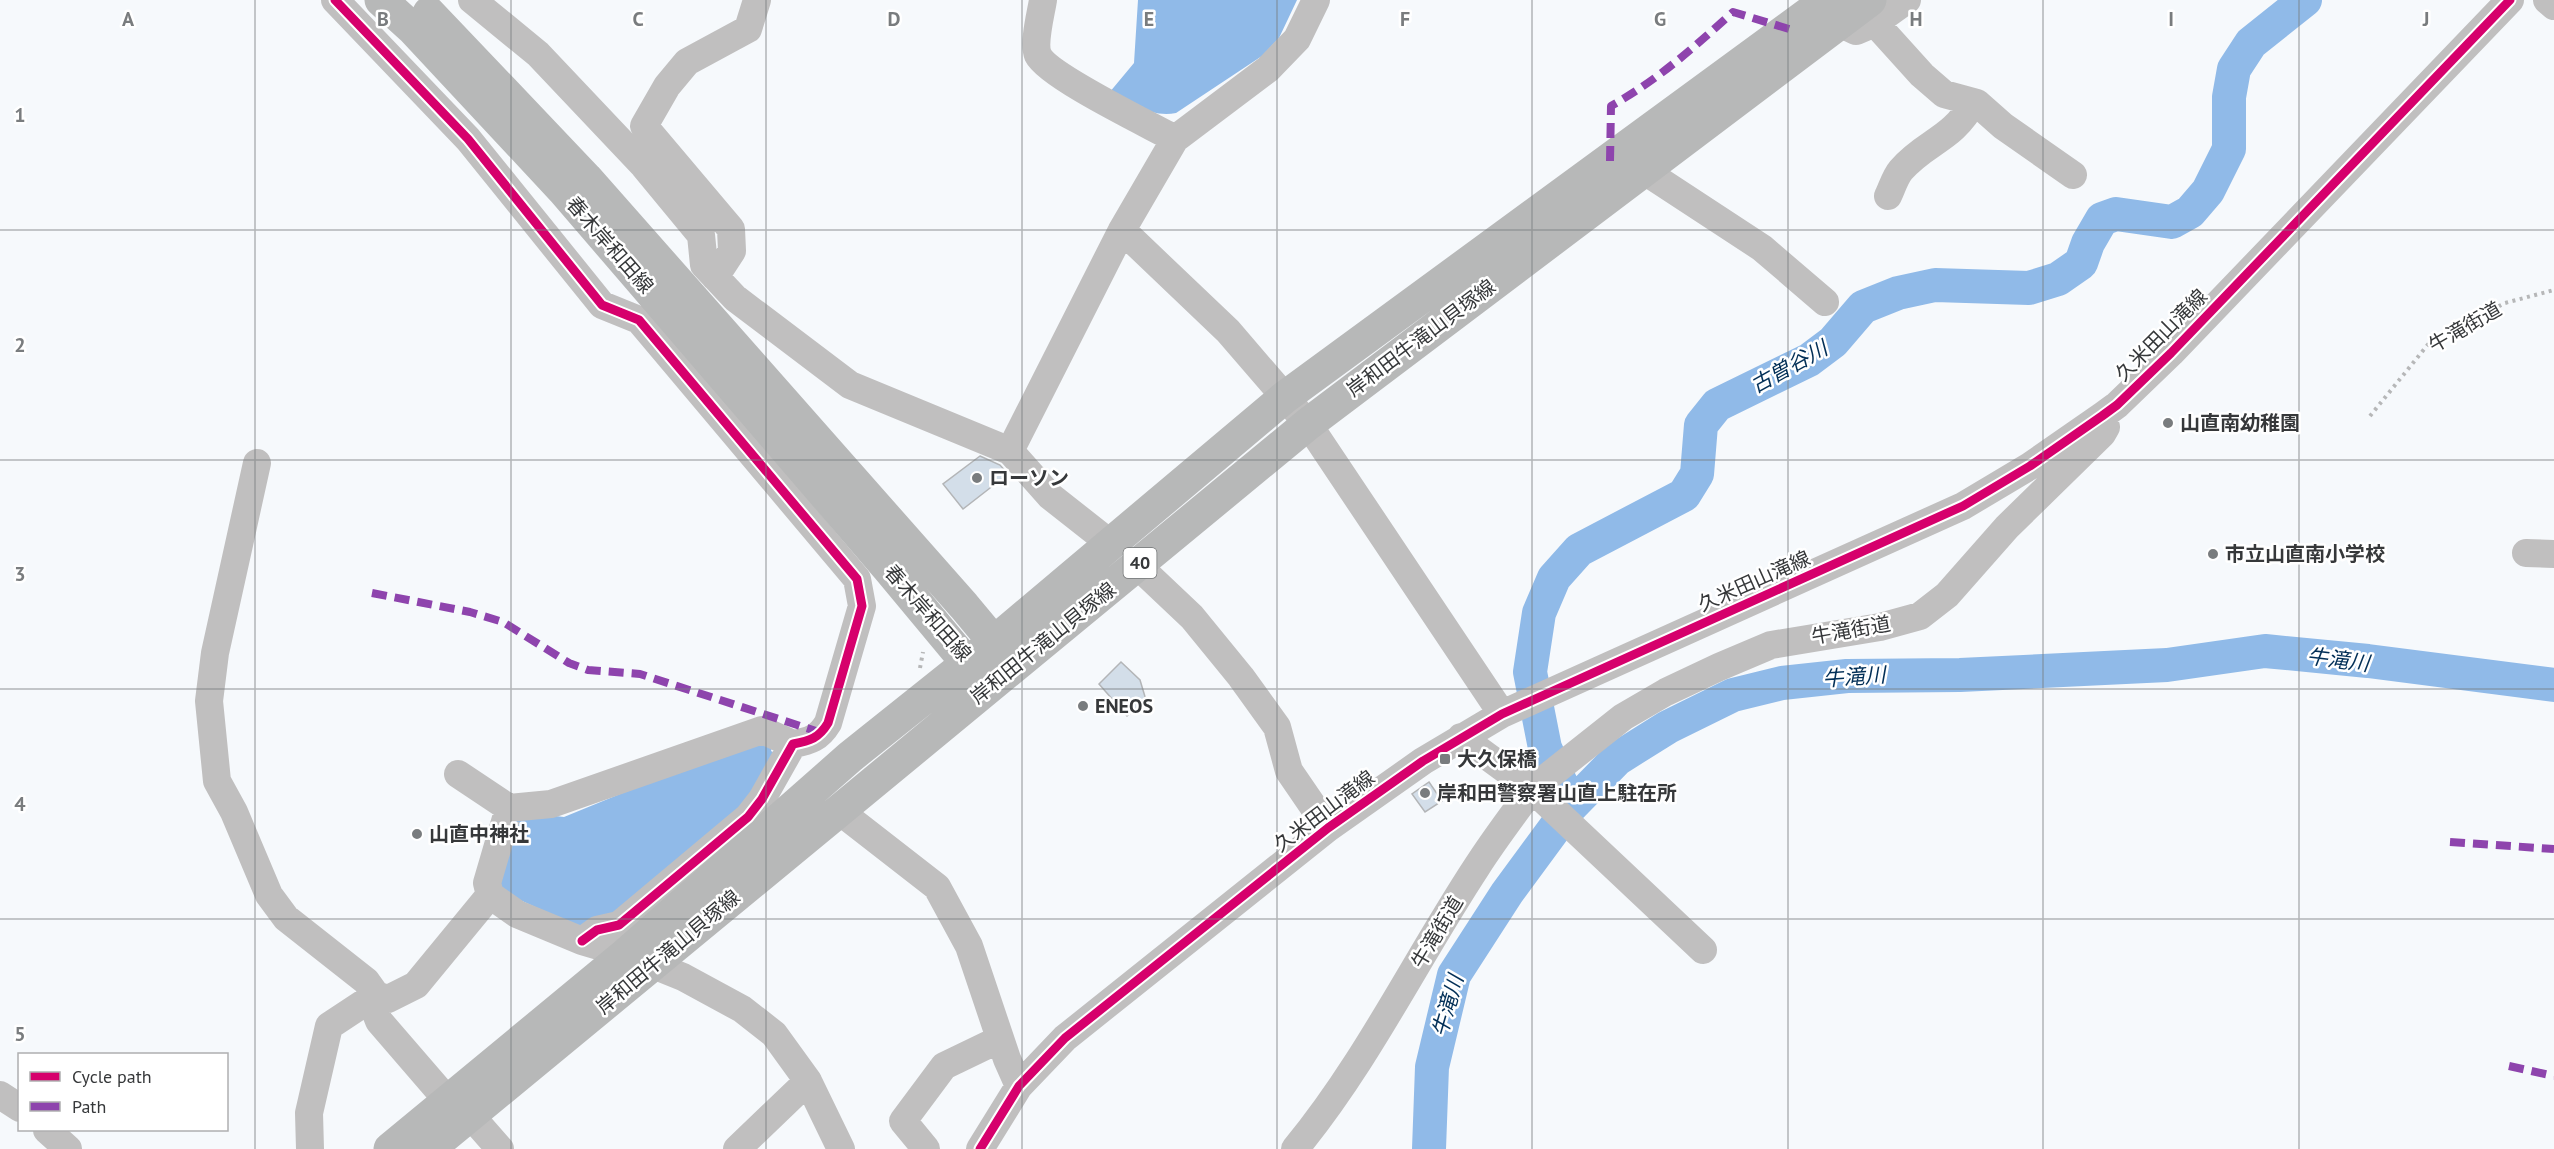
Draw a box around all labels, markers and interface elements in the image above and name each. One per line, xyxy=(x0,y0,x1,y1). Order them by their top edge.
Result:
text: A xyxy=(122,6,135,32)
text: B xyxy=(377,6,389,32)
text: C xyxy=(632,6,644,32)
text: D xyxy=(888,6,901,32)
text: E xyxy=(1144,6,1154,32)
text: F xyxy=(1400,6,1410,32)
text: G xyxy=(1654,6,1666,32)
text: H xyxy=(1909,6,1923,32)
text: I xyxy=(2168,6,2174,32)
text: J xyxy=(2422,6,2429,32)
text: 1 xyxy=(14,102,26,128)
street label: 春木岸和田線 xyxy=(561,191,659,299)
street label: 岸和田牛滝山貝塚線 xyxy=(1341,273,1501,403)
street label: 久米田山滝線 xyxy=(2109,283,2213,387)
street label: 牛滝街道 xyxy=(2424,296,2506,358)
text: 2 xyxy=(14,332,26,358)
water label: 古曽谷川 xyxy=(1745,333,1834,399)
place label: 山直南幼稚園 xyxy=(2180,410,2300,436)
marker: 山直南幼稚園 xyxy=(2161,416,2175,430)
place label: ローソン xyxy=(989,465,1069,491)
marker: ローソン xyxy=(970,471,984,485)
place label: 市立山直南小学校 xyxy=(2225,541,2385,567)
street label: 久米田山滝線 xyxy=(1694,545,1814,617)
marker: 市立山直南小学校 xyxy=(2206,547,2220,561)
road number: 40 xyxy=(1124,548,1156,578)
street label: 春木岸和田線 xyxy=(879,559,977,667)
text: 3 xyxy=(14,561,26,587)
street label: 岸和田牛滝山貝塚線 xyxy=(965,576,1121,710)
street label: 牛滝街道 xyxy=(1809,610,1893,650)
water label: 牛滝川 xyxy=(2305,642,2373,677)
water label: 牛滝川 xyxy=(1822,661,1888,692)
place label: ENEOS xyxy=(1095,693,1153,719)
marker: ENEOS xyxy=(1076,699,1090,713)
place label: 大久保橋 xyxy=(1457,746,1537,772)
marker: 大久保橋 xyxy=(1438,752,1452,766)
street label: 久米田山滝線 xyxy=(1268,765,1380,857)
place label: 岸和田警察署山直上駐在所 xyxy=(1437,780,1677,806)
marker: 岸和田警察署山直上駐在所 xyxy=(1418,786,1432,800)
text: 4 xyxy=(14,791,26,817)
place label: 山直中神社 xyxy=(429,821,529,847)
marker: 山直中神社 xyxy=(410,827,424,841)
street label: 岸和田牛滝山貝塚線 xyxy=(591,884,745,1020)
street label: 牛滝街道 xyxy=(1405,891,1469,973)
water label: 牛滝川 xyxy=(1426,970,1470,1040)
text: 5 xyxy=(14,1021,26,1047)
legend xyxy=(18,1053,228,1131)
text: Cycle path xyxy=(72,1065,152,1088)
text: Path xyxy=(72,1095,106,1118)

